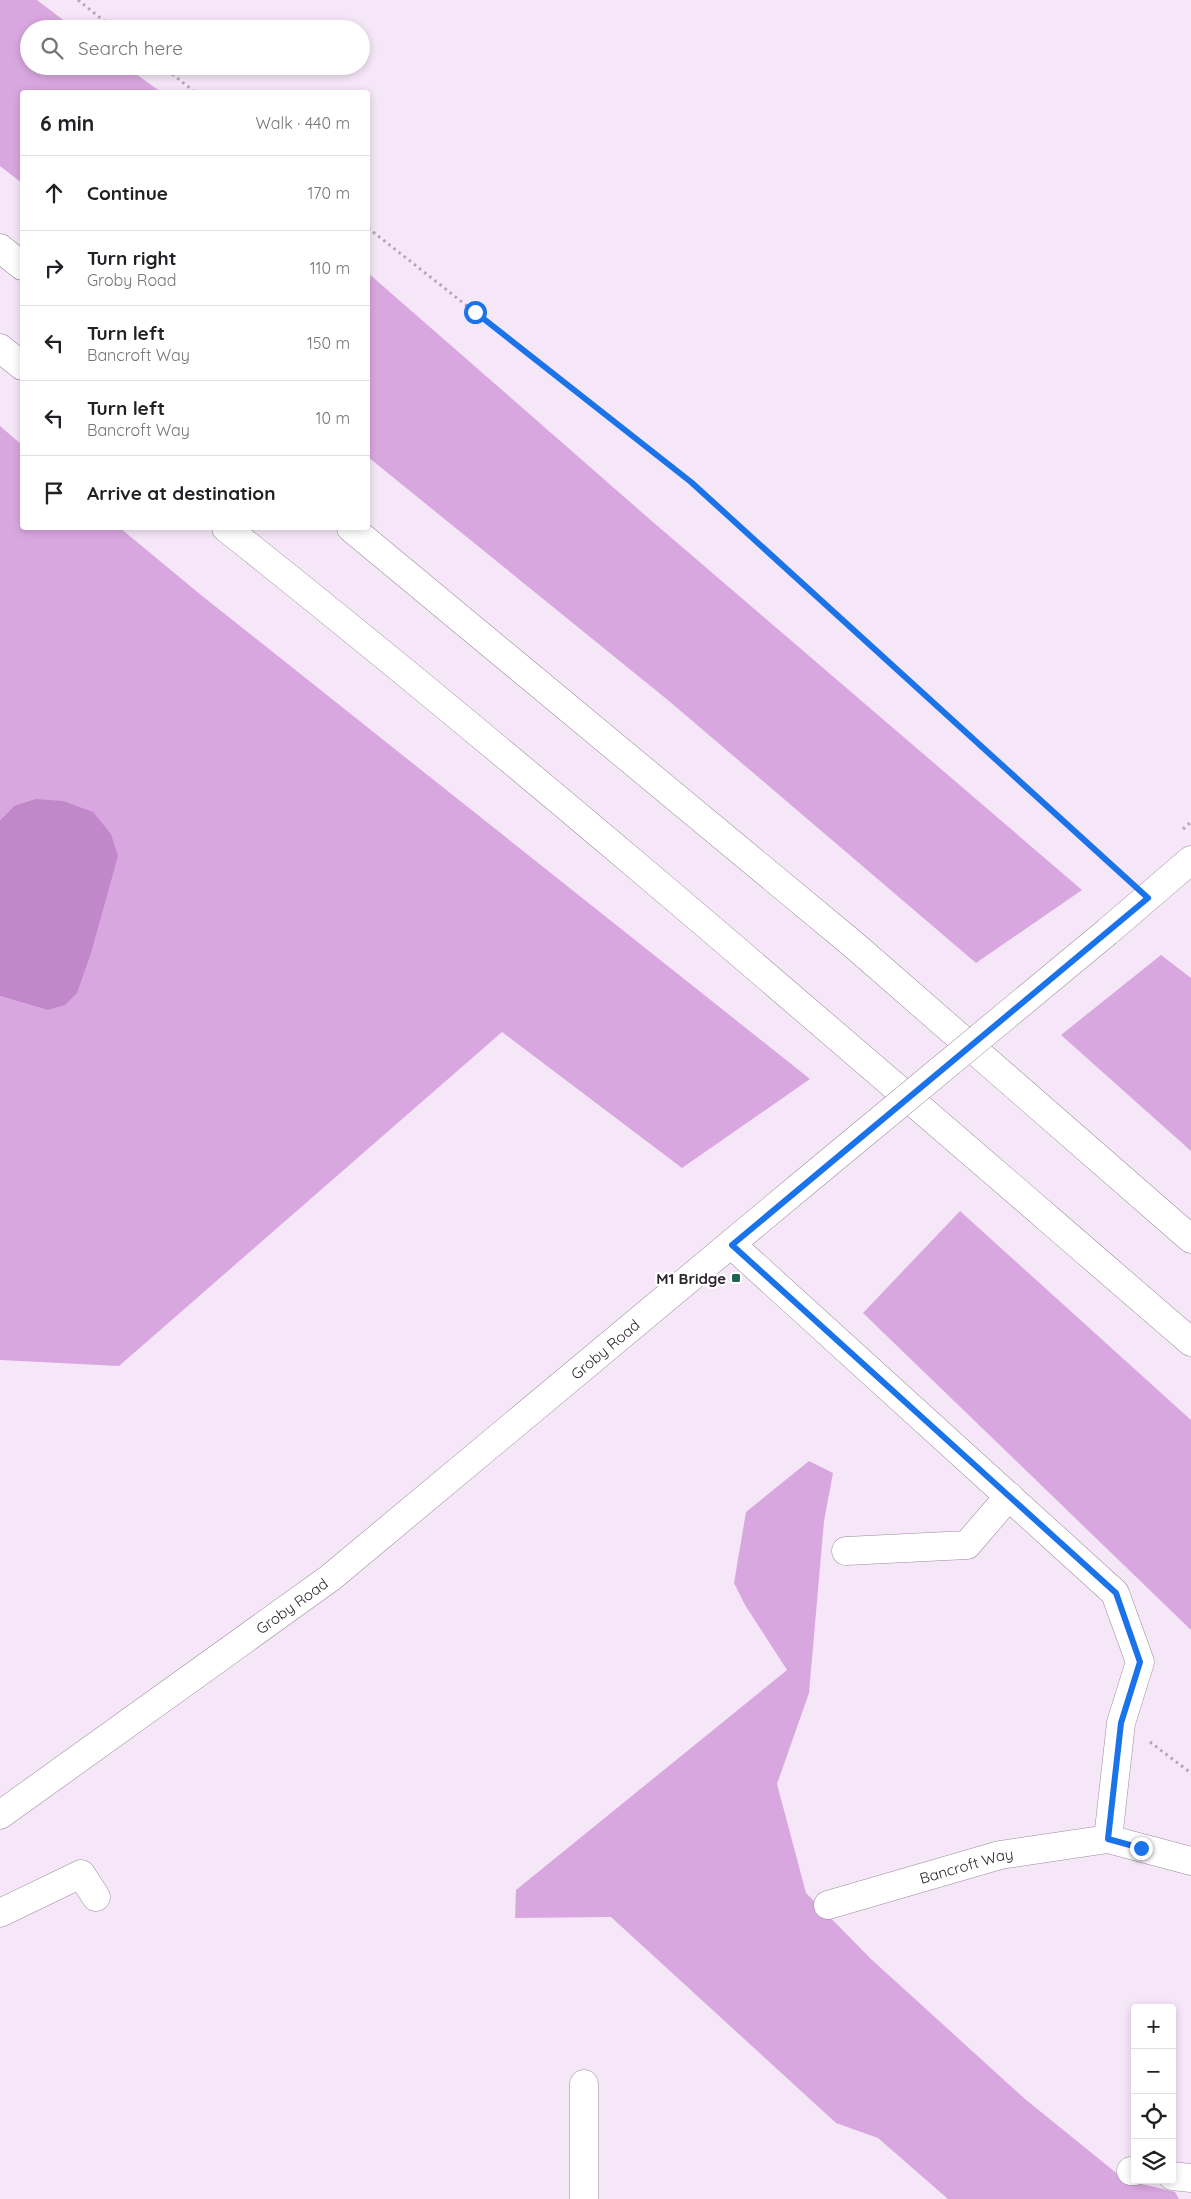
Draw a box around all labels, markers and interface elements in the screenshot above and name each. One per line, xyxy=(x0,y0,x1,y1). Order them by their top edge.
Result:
search box xyxy=(20,20,370,75)
icon: search xyxy=(38,34,66,62)
text: Search here xyxy=(78,36,183,60)
text: 6 min xyxy=(40,110,94,136)
text: Walk · 440 m xyxy=(256,113,350,133)
icon: ahead xyxy=(40,179,68,207)
text: Continue xyxy=(87,181,168,205)
text: 170 m xyxy=(307,183,350,203)
text: Turn right xyxy=(87,246,176,270)
icon: right xyxy=(40,254,68,282)
text: 110 m xyxy=(310,258,350,278)
text: Groby Road xyxy=(87,270,176,290)
route start xyxy=(464,301,487,324)
text: Turn left xyxy=(87,321,165,345)
icon: left xyxy=(40,329,68,357)
text: 150 m xyxy=(307,333,350,353)
text: Bancroft Way xyxy=(87,345,190,365)
text: Turn left xyxy=(87,396,165,420)
icon: left xyxy=(40,404,68,432)
text: 10 m xyxy=(316,408,350,428)
text: Bancroft Way xyxy=(87,420,190,440)
icon: arrive xyxy=(40,479,68,507)
text: Arrive at destination xyxy=(87,481,276,505)
place label: M1 Bridge xyxy=(656,1269,726,1288)
marker: M1 Bridge xyxy=(730,1272,742,1284)
street label: Groby Road xyxy=(566,1315,643,1383)
street label: Groby Road xyxy=(252,1573,331,1638)
route end xyxy=(1130,1837,1153,1860)
street label: Bancroft Way xyxy=(917,1844,1014,1887)
map controls xyxy=(1131,2004,1176,2184)
button: + xyxy=(1131,2004,1176,2049)
button: − xyxy=(1131,2049,1176,2094)
button: locate xyxy=(1131,2094,1176,2139)
button: layers xyxy=(1131,2139,1176,2184)

